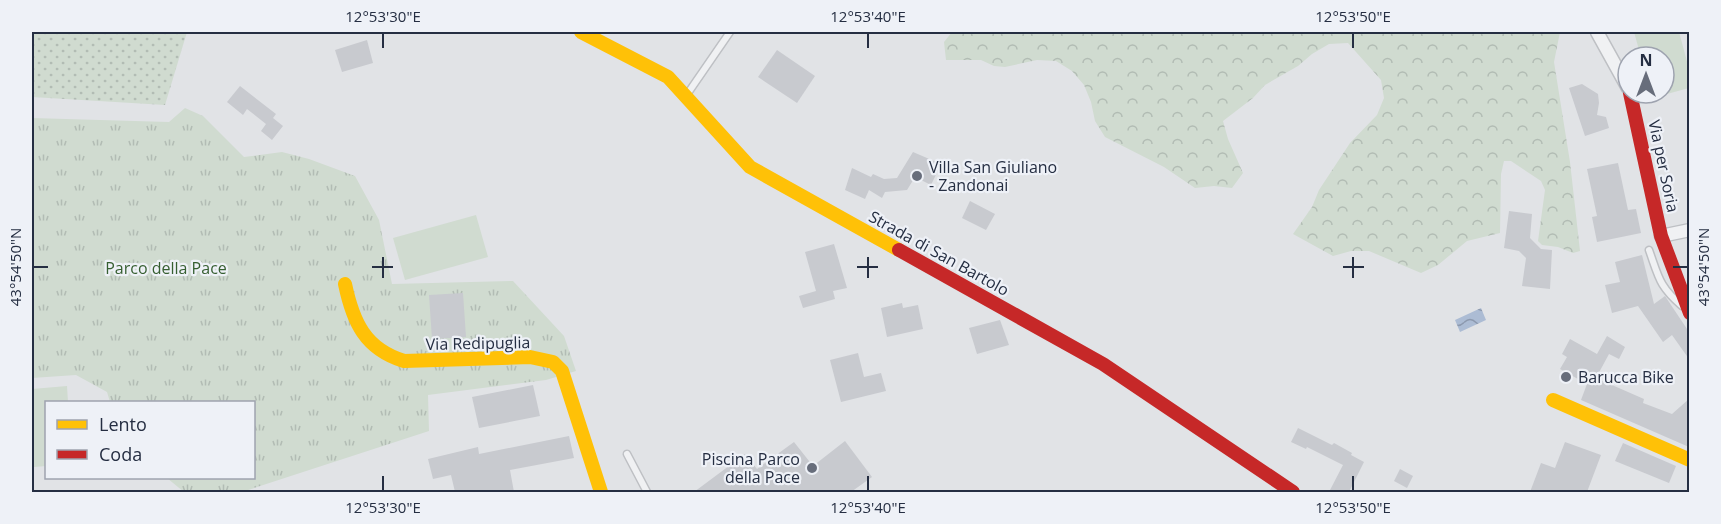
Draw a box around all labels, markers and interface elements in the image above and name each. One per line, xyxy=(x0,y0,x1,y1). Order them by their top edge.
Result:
text: 12°53'30"E xyxy=(345,6,421,26)
text: 12°53'40"E xyxy=(830,6,906,26)
text: 12°53'50"E xyxy=(1315,6,1391,26)
north arrow xyxy=(1616,45,1676,105)
text: N xyxy=(1639,49,1653,71)
street label: Via per Soria xyxy=(1643,118,1685,214)
place label: Villa San Giuliano - Zandonai xyxy=(929,156,1057,196)
marker: Villa San Giuliano - Zandonai xyxy=(910,169,924,183)
street label: Strada di San Bartolo xyxy=(865,205,1013,301)
text: 43°54'50"N xyxy=(5,228,25,306)
text: 43°54'50"N xyxy=(1693,228,1713,306)
park label: Parco della Pace xyxy=(105,257,227,279)
street label: Via Redipuglia xyxy=(426,331,530,355)
place label: Barucca Bike xyxy=(1578,366,1674,388)
marker: Barucca Bike xyxy=(1559,370,1573,384)
legend xyxy=(45,401,255,479)
text: Lento xyxy=(99,412,147,436)
text: Coda xyxy=(99,442,142,466)
place label: Piscina Parco della Pace xyxy=(702,448,800,488)
marker: Piscina Parco della Pace xyxy=(805,461,819,475)
text: 12°53'30"E xyxy=(345,497,421,517)
text: 12°53'40"E xyxy=(830,497,906,517)
text: 12°53'50"E xyxy=(1315,497,1391,517)

